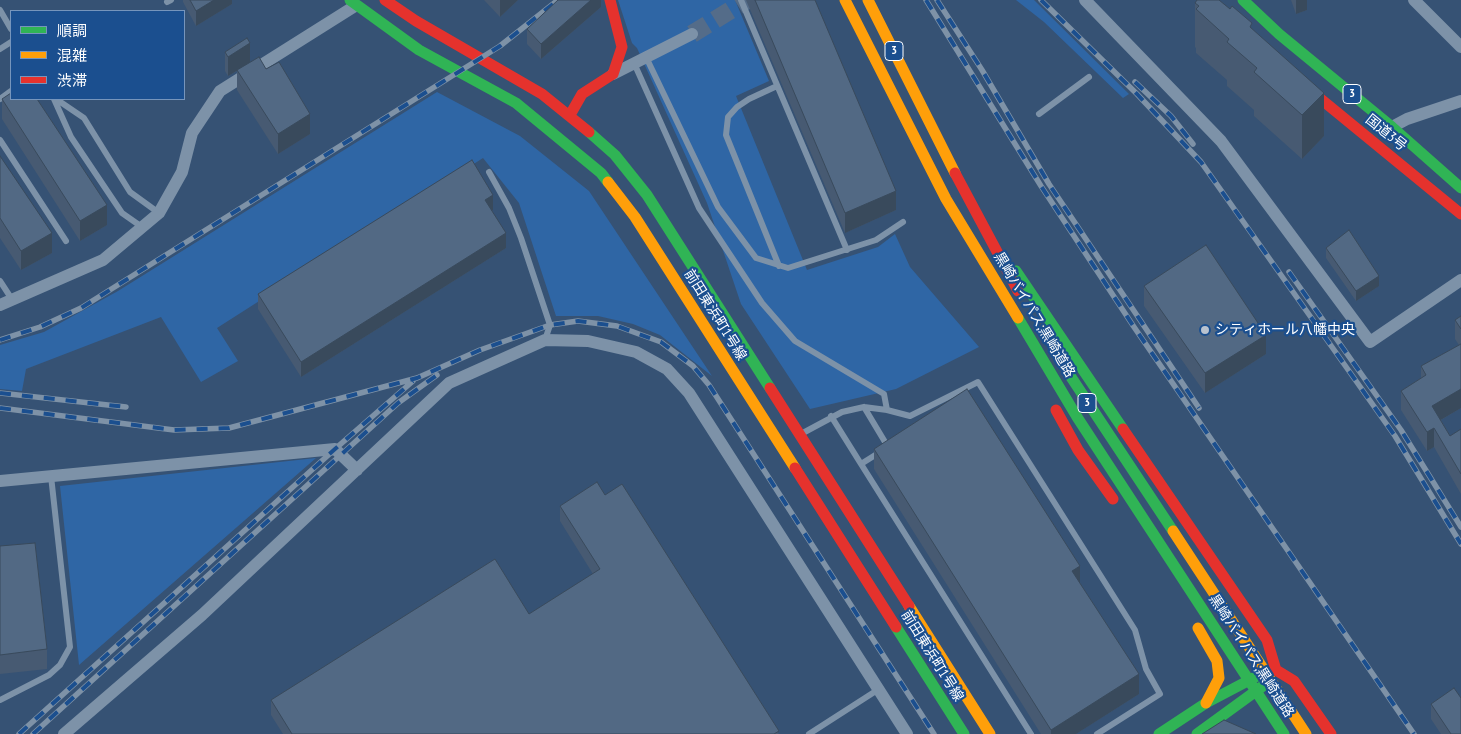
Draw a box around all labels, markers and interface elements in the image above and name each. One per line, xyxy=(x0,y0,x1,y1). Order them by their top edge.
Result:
legend xyxy=(10,10,185,100)
text: 順調 xyxy=(57,21,87,40)
road number: 3 xyxy=(885,41,903,60)
text: 混雑 xyxy=(57,46,87,65)
text: 渋滞 xyxy=(57,71,87,90)
road number: 3 xyxy=(1343,85,1361,104)
street label: 国道3号 xyxy=(1362,111,1410,155)
street label: 黒崎バイパス;黒崎道路 xyxy=(990,249,1078,381)
street label: 前田東浜町1号線 xyxy=(680,266,750,364)
place label: シティホール八幡中央 xyxy=(1215,322,1355,338)
marker: シティホール八幡中央 xyxy=(1199,324,1211,336)
road number: 3 xyxy=(1078,393,1096,412)
street label: 黒崎バイパス;黒崎道路 xyxy=(1205,591,1297,721)
street label: 前田東浜町1号線 xyxy=(897,607,967,705)

